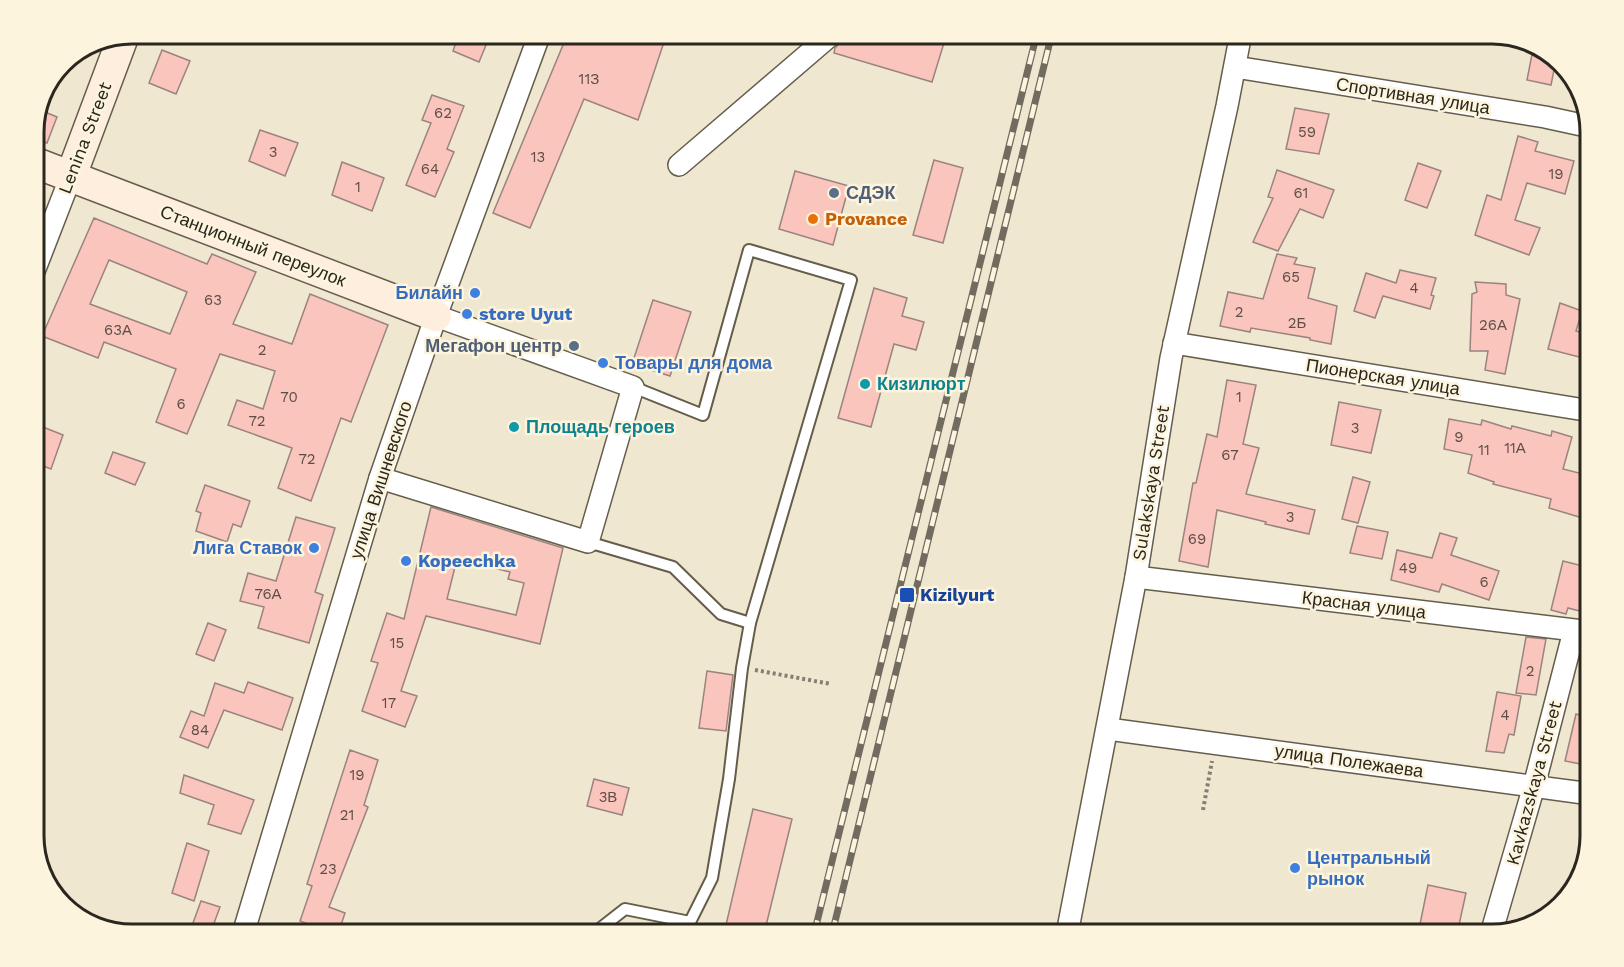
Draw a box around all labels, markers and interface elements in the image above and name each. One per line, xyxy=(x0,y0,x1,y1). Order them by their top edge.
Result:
house number: 11З xyxy=(579,70,599,88)
street label: Спортивная улица xyxy=(1335,73,1493,118)
street label: Lenina Street xyxy=(54,79,116,197)
house number: 62 xyxy=(434,104,452,122)
house number: 59 xyxy=(1298,123,1316,141)
house number: 3 xyxy=(269,143,277,161)
house number: 13 xyxy=(531,148,545,166)
house number: 64 xyxy=(421,160,439,178)
house number: 19 xyxy=(1548,165,1564,183)
house number: 1 xyxy=(355,178,361,196)
place label: СДЭК xyxy=(846,182,896,203)
house number: 61 xyxy=(1294,184,1308,202)
marker: СДЭК xyxy=(827,186,841,200)
street label: Станционный переулок xyxy=(157,200,349,291)
place label: Provance xyxy=(825,208,907,229)
marker: Provance xyxy=(806,212,820,226)
house number: 65 xyxy=(1282,268,1300,286)
house number: 4 xyxy=(1409,279,1419,297)
place label: Билайн xyxy=(396,282,463,303)
marker: Билайн xyxy=(468,286,482,300)
house number: 63 xyxy=(204,291,222,309)
place label: store Uyut xyxy=(479,303,572,324)
house number: 2 xyxy=(1235,303,1243,321)
marker: store Uyut xyxy=(460,307,474,321)
house number: 2Б xyxy=(1288,314,1306,332)
house number: 26А xyxy=(1479,316,1507,334)
house number: 63А xyxy=(104,321,132,339)
place label: Мегафон центр xyxy=(425,335,562,356)
marker: Мегафон центр xyxy=(567,339,581,353)
house number: 2 xyxy=(258,341,266,359)
place label: Товары для дома xyxy=(615,352,773,373)
street label: Пионерская улица xyxy=(1305,354,1463,399)
marker: Товары для дома xyxy=(596,356,610,370)
place label: Кизилюрт xyxy=(877,373,966,394)
marker: Кизилюрт xyxy=(858,377,872,391)
house number: 70 xyxy=(280,388,298,406)
house number: 1 xyxy=(1236,388,1242,406)
house number: 6 xyxy=(176,395,186,413)
street label: улица Вишневского xyxy=(345,398,416,561)
street label: Sulakskaya Street xyxy=(1128,404,1173,562)
house number: 72 xyxy=(248,412,266,430)
place label: Площадь героев xyxy=(526,416,675,437)
house number: 3 xyxy=(1351,419,1359,437)
marker: Площадь героев xyxy=(507,420,521,434)
house number: 9 xyxy=(1454,428,1464,446)
house number: 11А xyxy=(1504,439,1526,457)
house number: 11 xyxy=(1478,441,1490,459)
house number: 67 xyxy=(1221,446,1239,464)
house number: 72 xyxy=(298,450,316,468)
house number: 3 xyxy=(1286,508,1294,526)
house number: 69 xyxy=(1188,530,1206,548)
place label: Лига Ставок xyxy=(193,537,303,558)
marker: Лига Ставок xyxy=(307,541,321,555)
place label: Kopeechka xyxy=(418,550,516,571)
marker: Kopeechka xyxy=(399,554,413,568)
house number: 49 xyxy=(1399,559,1417,577)
house number: 6 xyxy=(1479,573,1489,591)
place label: Kizilyurt xyxy=(920,584,995,605)
house number: 76А xyxy=(254,585,282,603)
marker: Kizilyurt xyxy=(898,586,916,604)
street label: Красная улица xyxy=(1301,586,1428,623)
house number: 15 xyxy=(390,634,404,652)
house number: 2 xyxy=(1526,662,1534,680)
house number: 17 xyxy=(382,694,396,712)
street label: Kavkazskaya Street xyxy=(1502,698,1566,867)
house number: 4 xyxy=(1500,706,1510,724)
house number: 84 xyxy=(191,721,209,739)
street label: улица Полежаева xyxy=(1273,740,1426,781)
house number: 19 xyxy=(349,766,365,784)
house number: 3В xyxy=(599,788,617,806)
house number: 21 xyxy=(340,806,354,824)
place label: Центральный рынок xyxy=(1307,847,1431,889)
house number: 23 xyxy=(319,860,337,878)
marker: Центральный рынок xyxy=(1288,861,1302,875)

